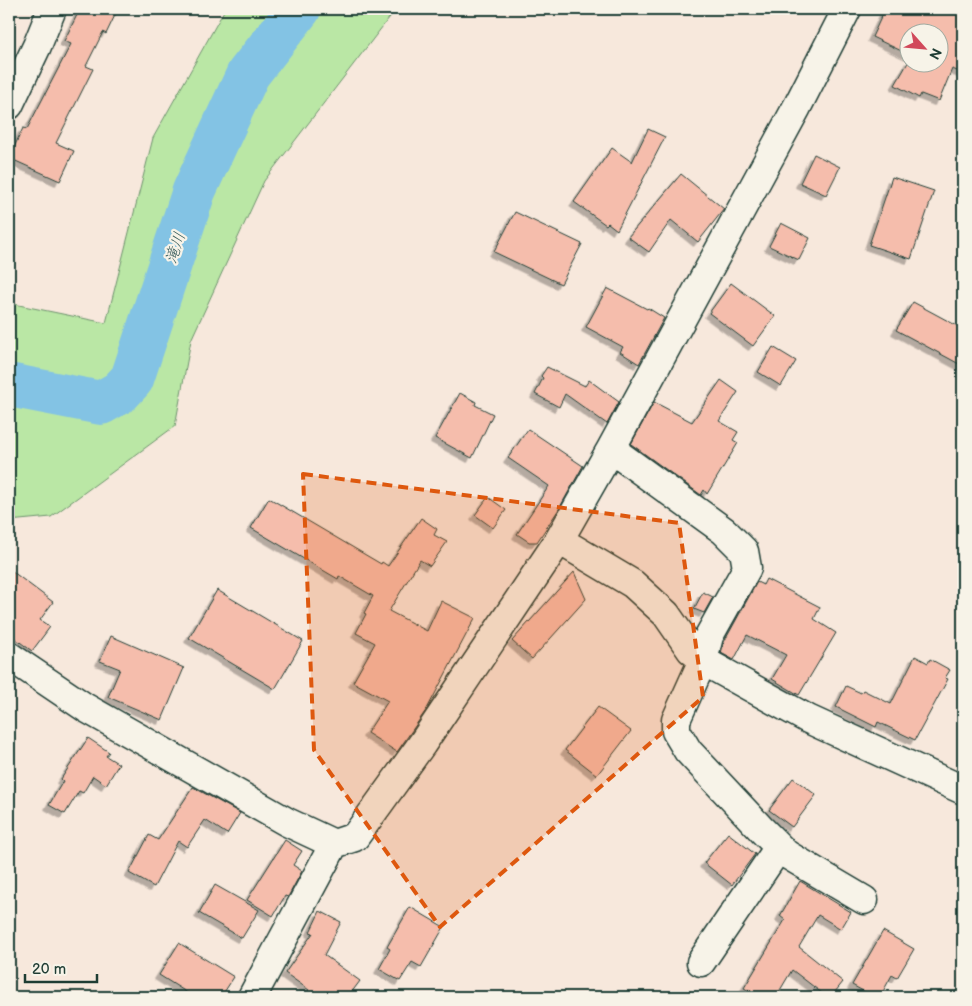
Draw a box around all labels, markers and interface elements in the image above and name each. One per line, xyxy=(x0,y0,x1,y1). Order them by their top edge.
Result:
north arrow xyxy=(900,22,950,72)
text: N xyxy=(925,45,945,62)
water label: 滝川 xyxy=(162,230,190,266)
scale bar xyxy=(25,951,98,983)
text: 20 m xyxy=(32,960,66,979)

